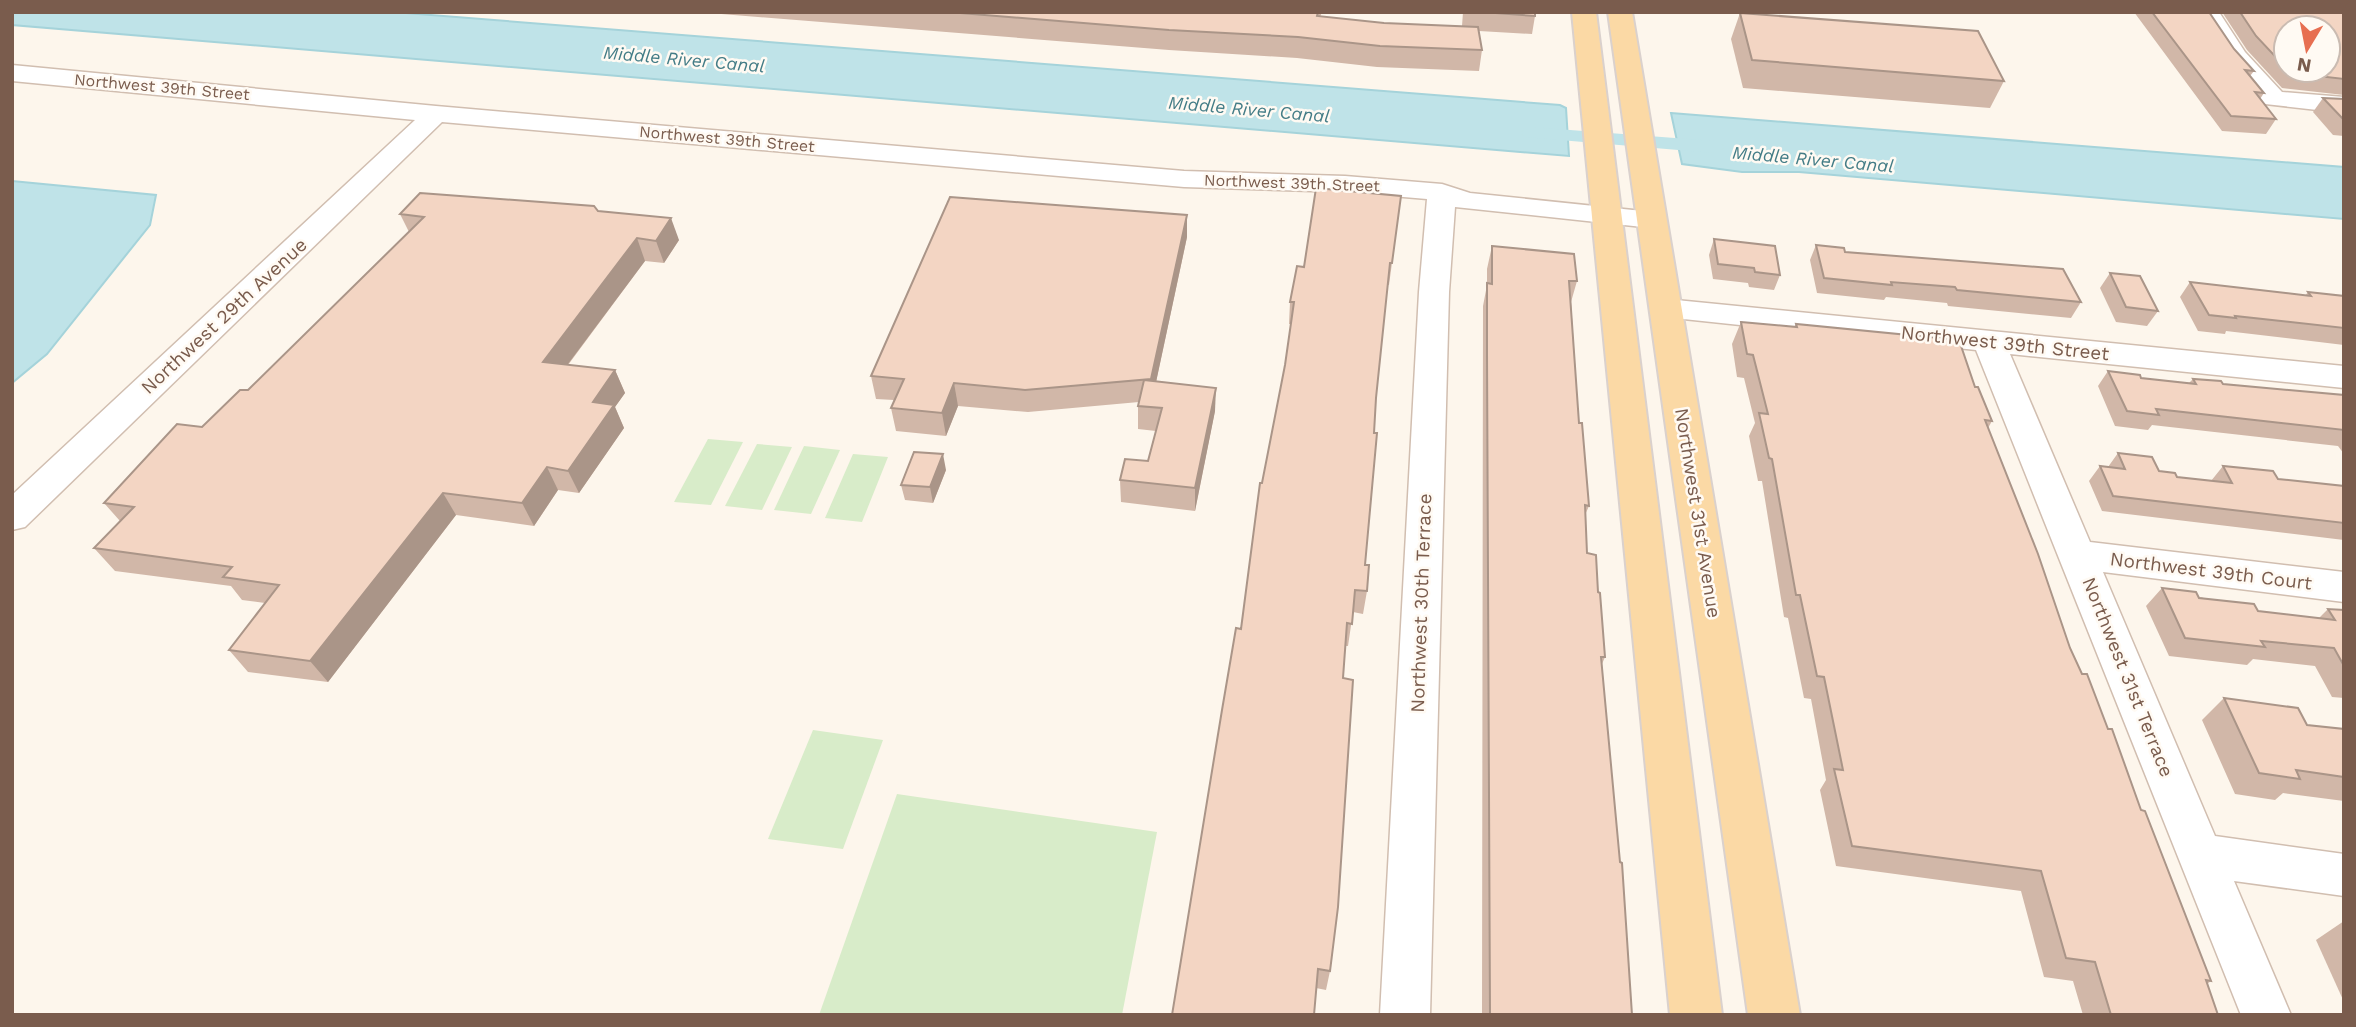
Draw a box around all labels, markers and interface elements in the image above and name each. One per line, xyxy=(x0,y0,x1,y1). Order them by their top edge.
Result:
north arrow xyxy=(2272,14,2342,84)
water label: Middle River Canal xyxy=(602,41,766,77)
text: N xyxy=(2295,53,2313,78)
street label: Northwest 39th Street xyxy=(73,70,251,104)
water label: Middle River Canal xyxy=(1167,91,1331,127)
street label: Northwest 39th Street xyxy=(638,122,816,156)
water label: Middle River Canal xyxy=(1731,141,1895,177)
street label: Northwest 39th Street xyxy=(1204,170,1381,196)
street label: Northwest 29th Avenue xyxy=(136,233,312,399)
street label: Northwest 39th Street xyxy=(1900,321,2110,365)
street label: Northwest 31st Avenue xyxy=(1670,406,1726,620)
street label: Northwest 30th Terrace xyxy=(1406,493,1436,713)
street label: Northwest 39th Court xyxy=(2109,547,2313,595)
street label: Northwest 31st Terrace xyxy=(2077,574,2179,780)

